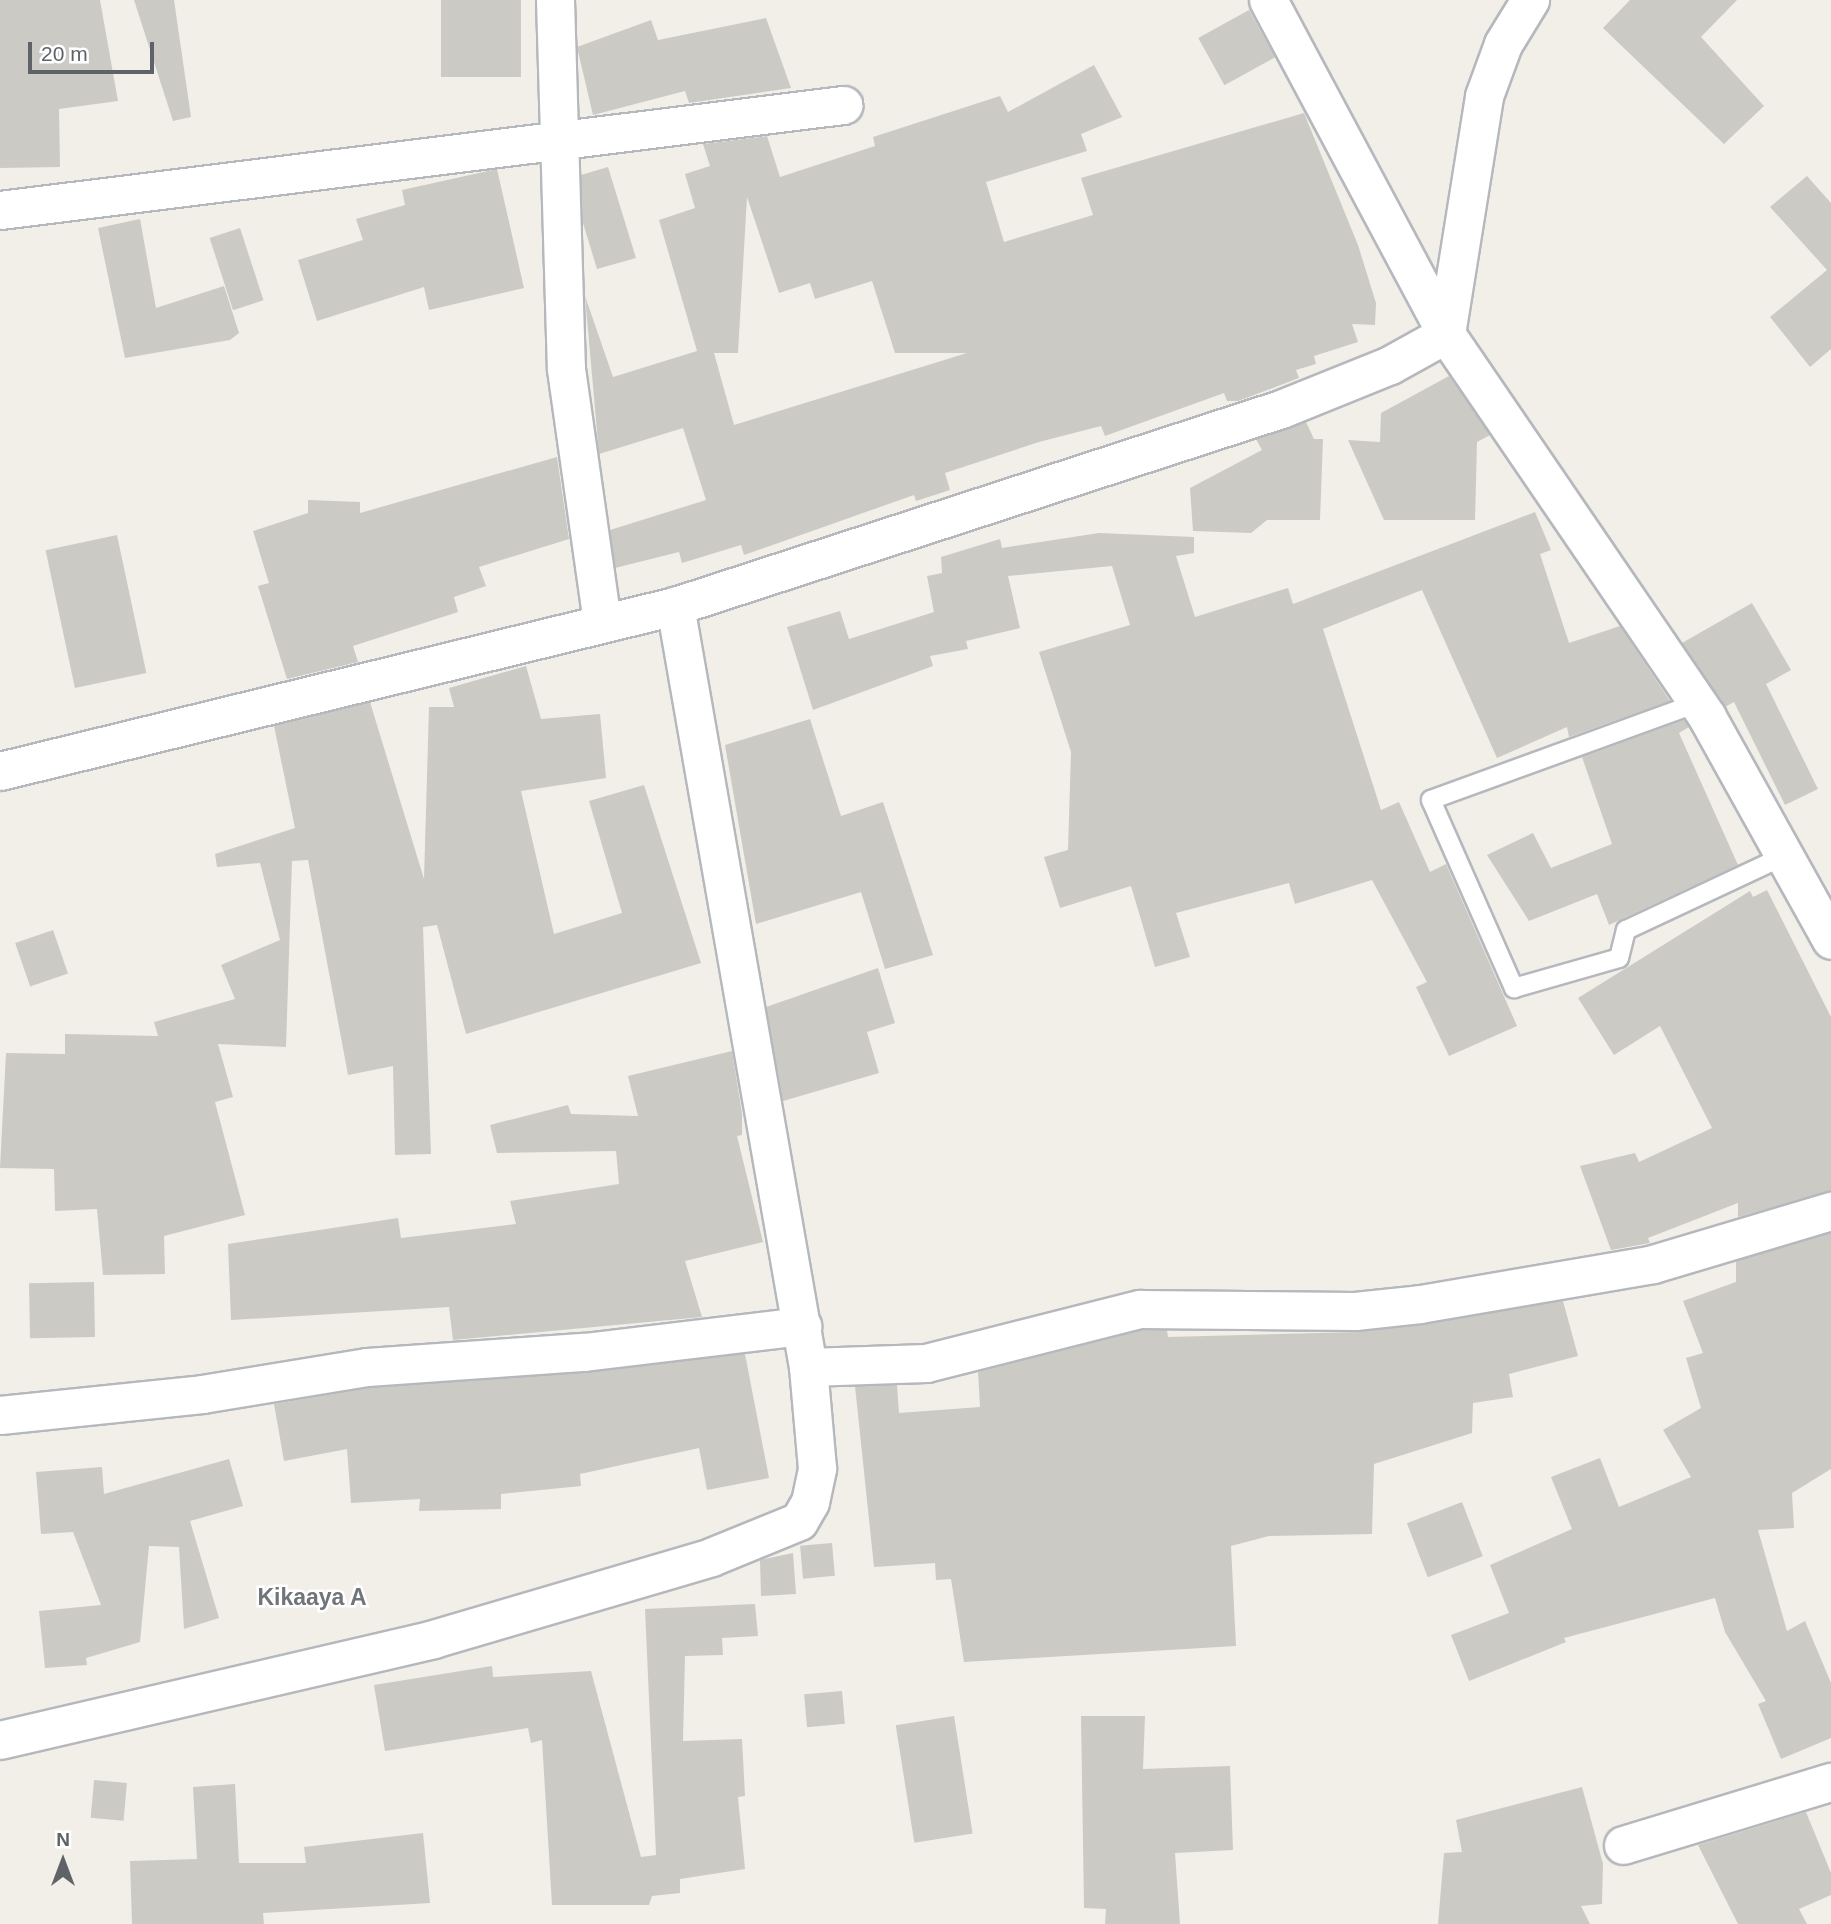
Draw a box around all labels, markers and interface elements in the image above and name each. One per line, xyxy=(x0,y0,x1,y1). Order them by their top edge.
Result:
scale bar xyxy=(32,28,158,72)
text: 20 m xyxy=(41,42,88,65)
district label: Kikaaya A xyxy=(257,1583,367,1611)
north arrow xyxy=(28,1826,98,1896)
text: N xyxy=(56,1829,70,1850)

